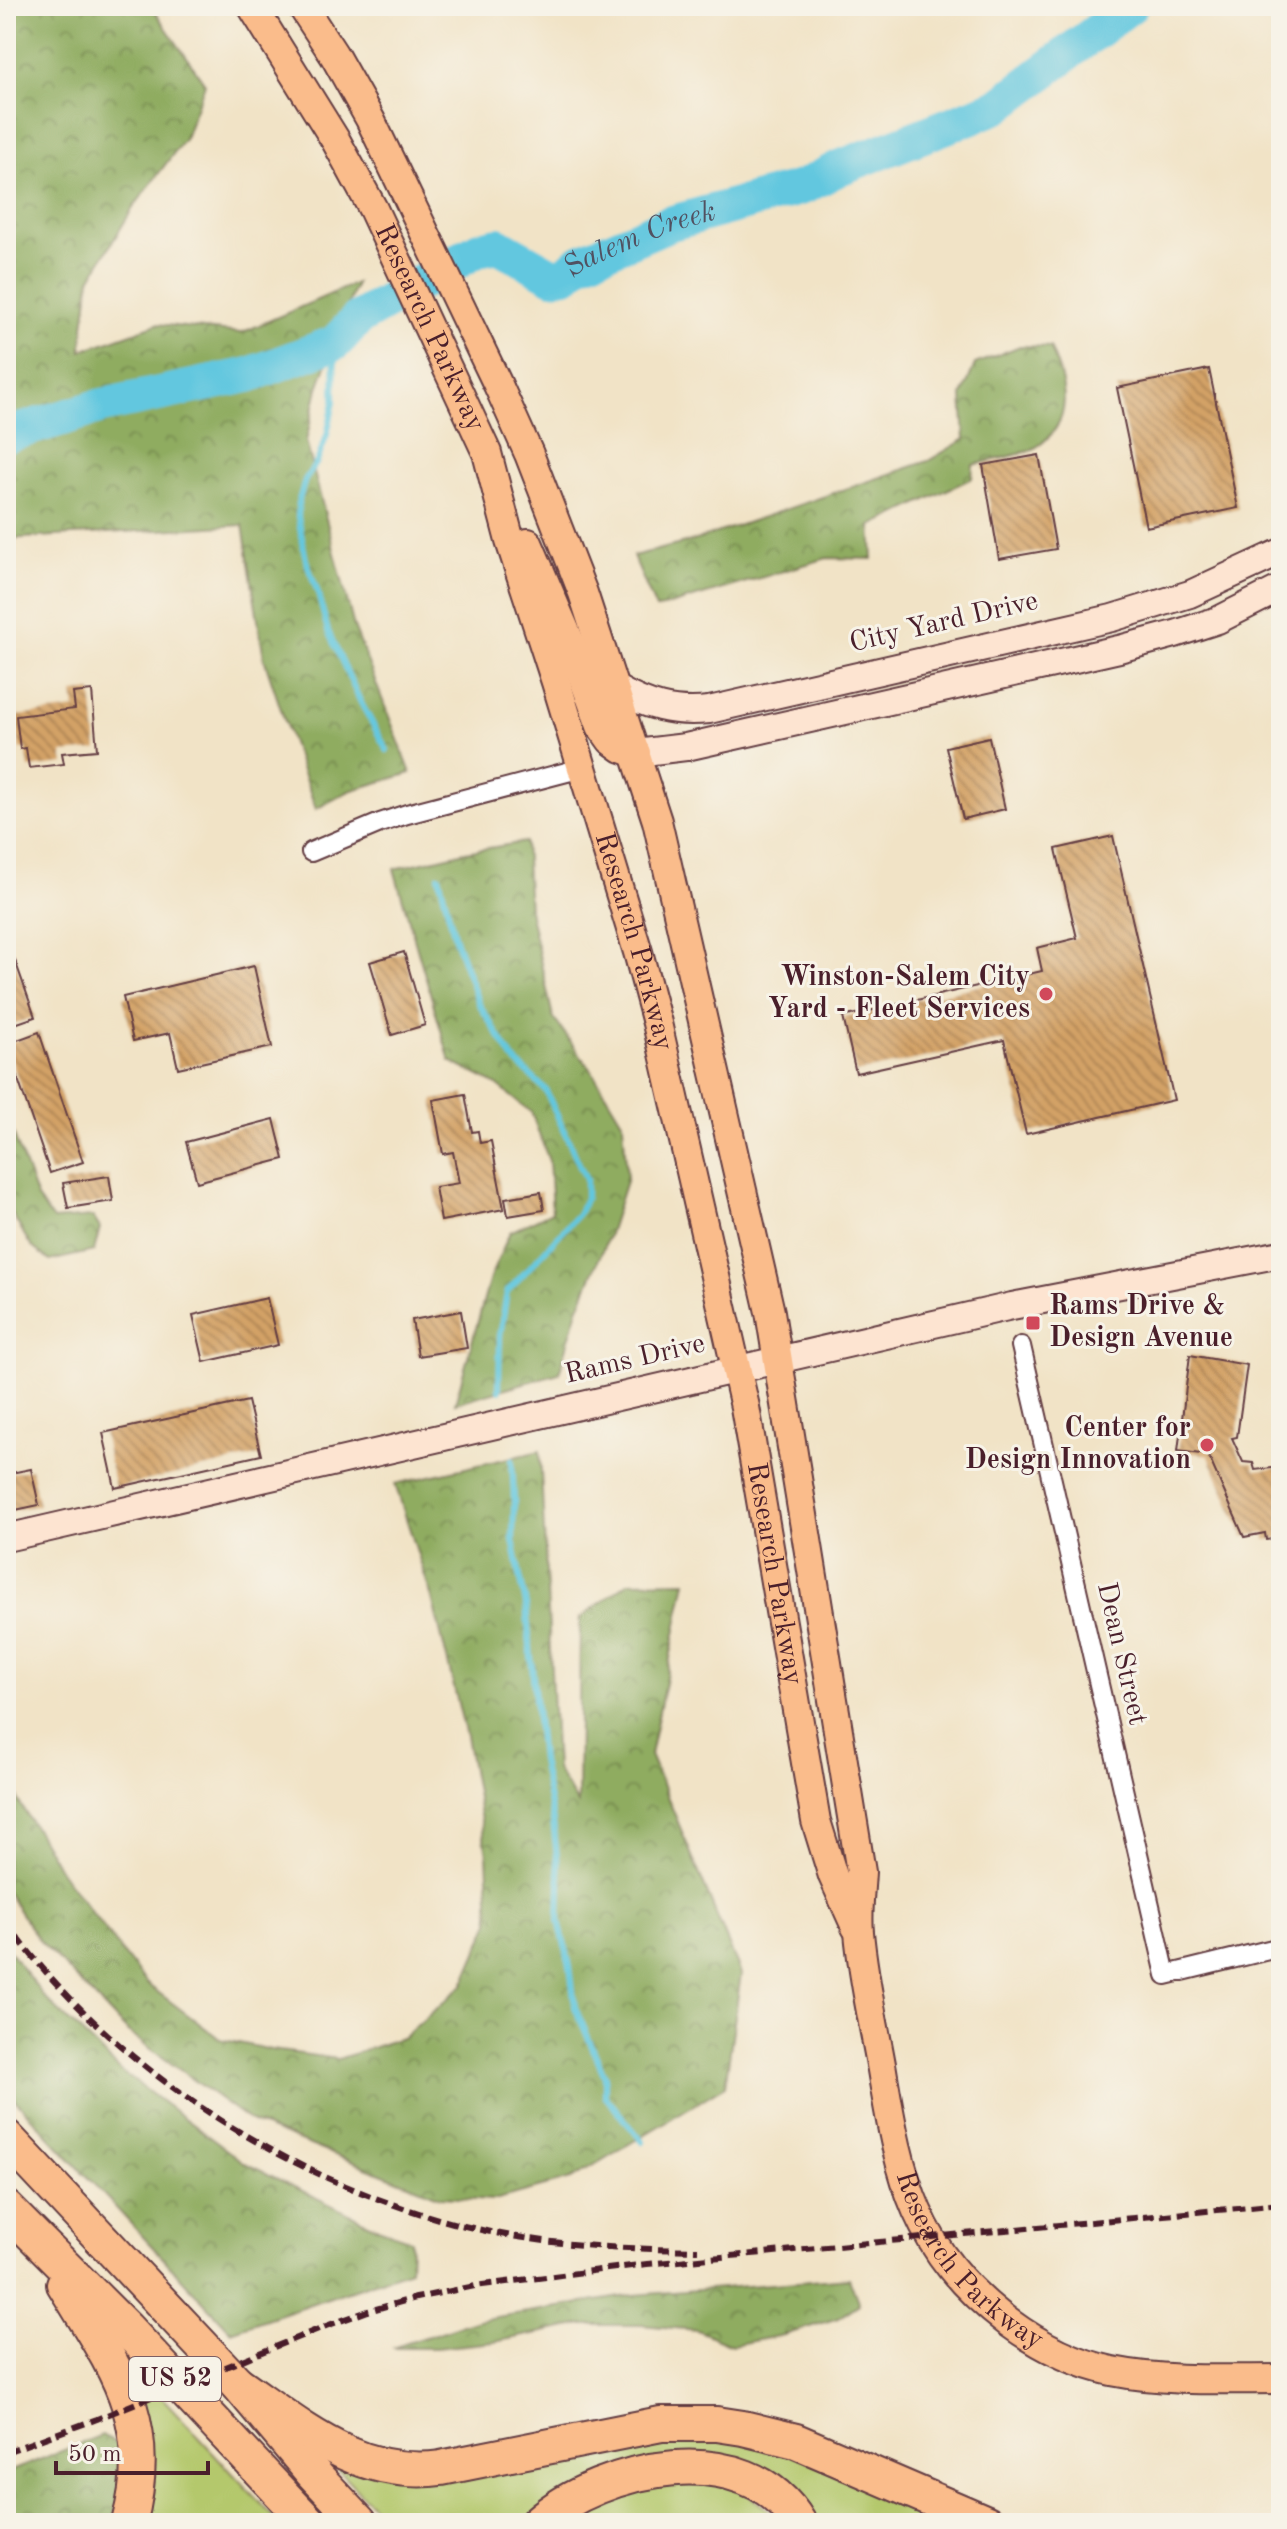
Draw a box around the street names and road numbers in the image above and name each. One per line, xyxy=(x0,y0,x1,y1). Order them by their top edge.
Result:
street label: Research Parkway xyxy=(368,220,489,436)
street label: City Yard Drive xyxy=(847,588,1041,658)
street label: Research Parkway xyxy=(589,829,677,1054)
street label: Rams Drive xyxy=(562,1330,708,1390)
street label: Research Parkway xyxy=(741,1460,807,1688)
street label: Dean Street xyxy=(1091,1580,1151,1728)
street label: Research Parkway xyxy=(890,2168,1048,2356)
road number: US 52 xyxy=(129,2357,221,2401)

